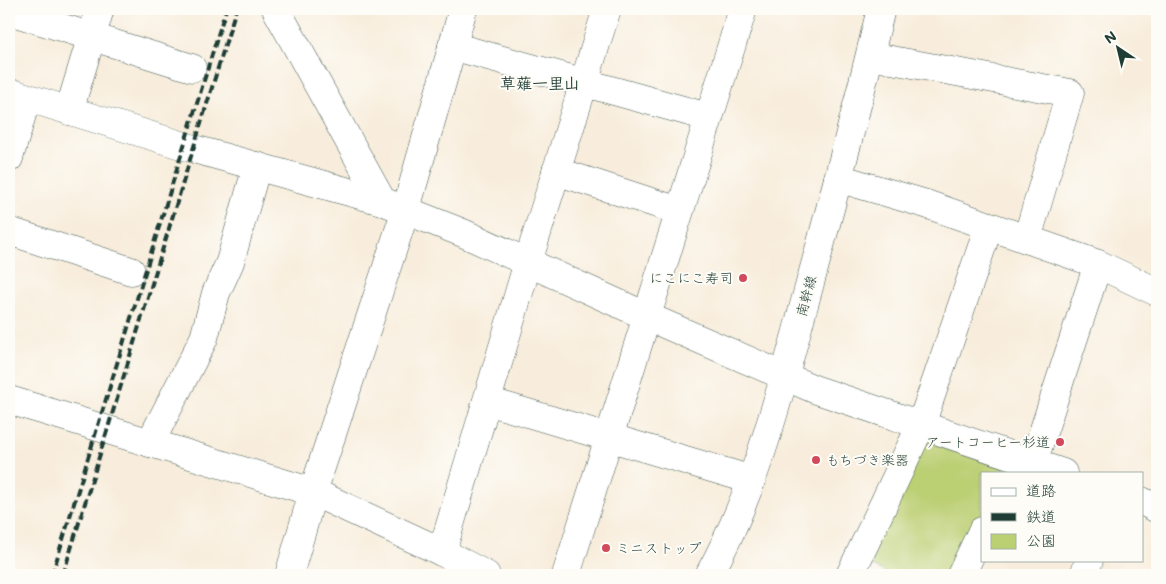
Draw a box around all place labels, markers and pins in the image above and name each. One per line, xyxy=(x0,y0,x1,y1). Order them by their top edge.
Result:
place label: にこにこ寿司 xyxy=(649,268,733,287)
marker: にこにこ寿司 xyxy=(737,272,749,284)
place label: アートコーヒー杉道 xyxy=(925,432,1050,451)
marker: アートコーヒー杉道 xyxy=(1054,436,1066,448)
place label: もちづき楽器 xyxy=(826,450,909,469)
marker: もちづき楽器 xyxy=(810,454,822,466)
place label: ミニストップ xyxy=(616,538,701,557)
marker: ミニストップ xyxy=(600,542,612,554)

